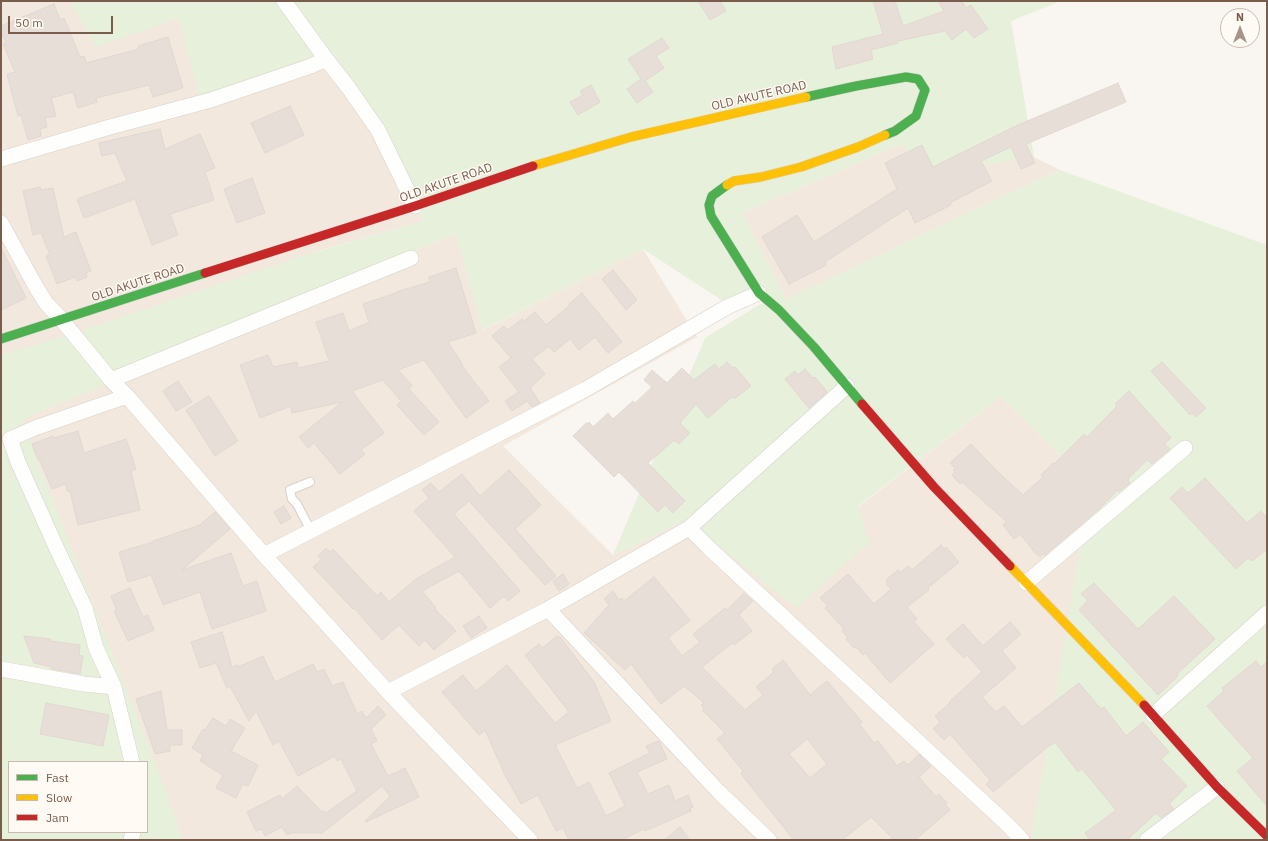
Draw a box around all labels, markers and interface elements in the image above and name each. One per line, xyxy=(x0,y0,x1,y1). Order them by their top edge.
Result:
scale bar xyxy=(10,8,115,34)
north arrow xyxy=(1220,8,1260,48)
text: N xyxy=(1236,10,1244,24)
text: 50 m xyxy=(15,15,43,30)
street label: OLD AKUTE ROAD xyxy=(710,78,808,114)
street label: OLD AKUTE ROAD xyxy=(398,160,494,206)
street label: OLD AKUTE ROAD xyxy=(90,261,186,305)
legend xyxy=(8,761,148,833)
text: Fast xyxy=(46,770,69,785)
text: Slow xyxy=(46,790,72,805)
text: Jam xyxy=(46,810,69,825)

